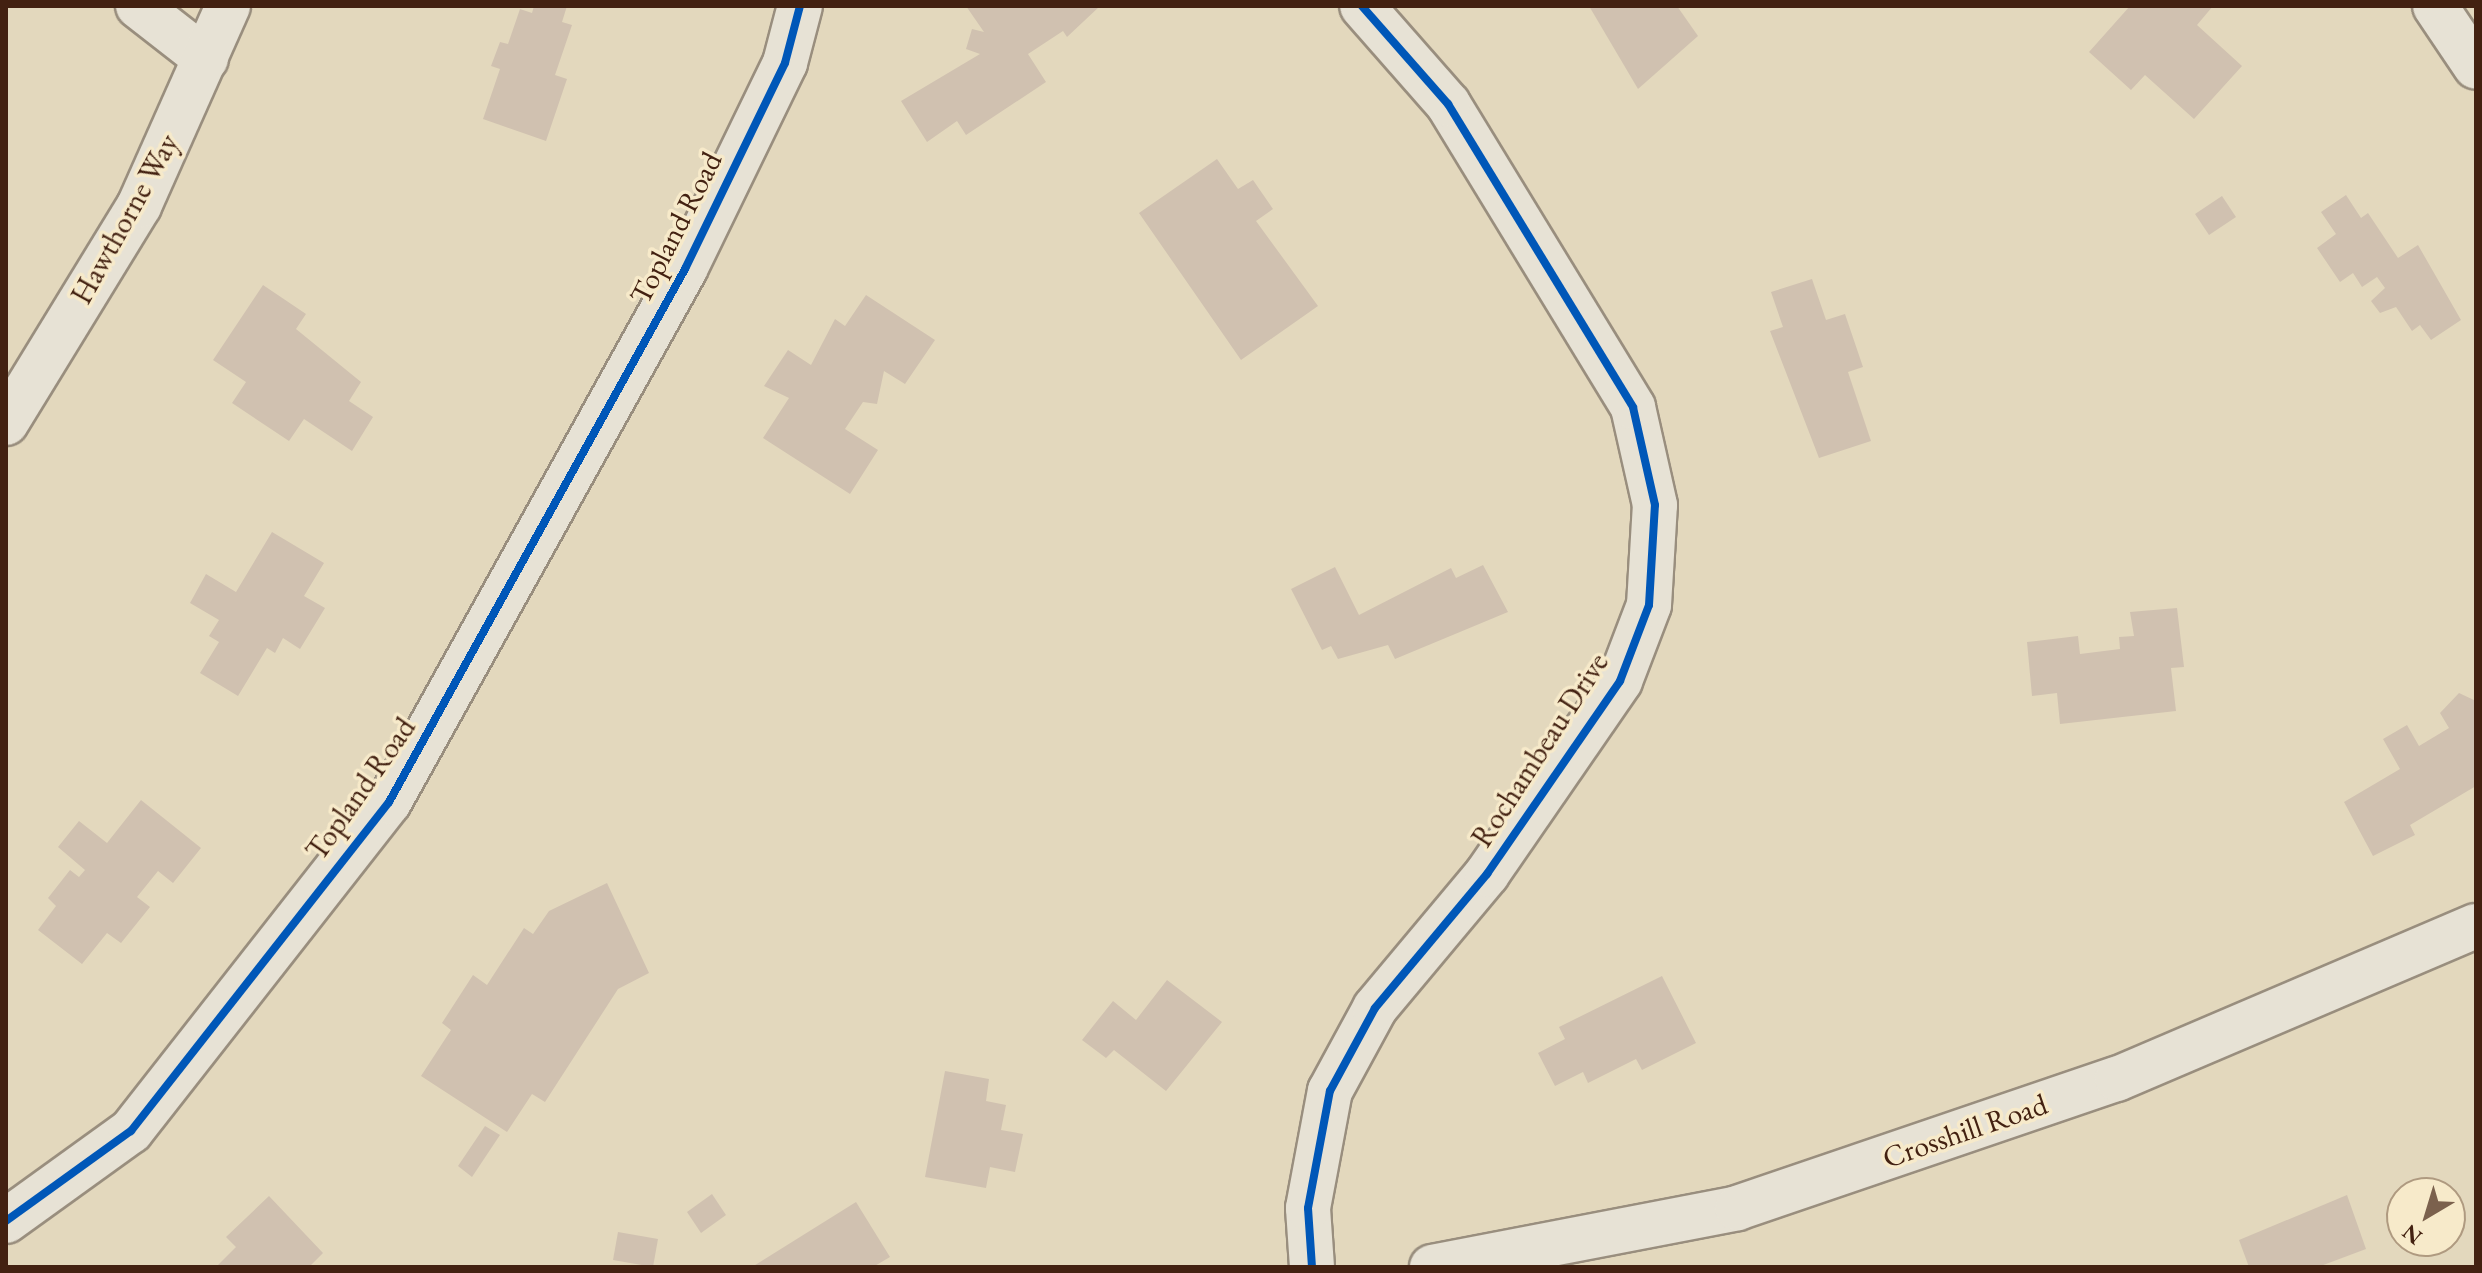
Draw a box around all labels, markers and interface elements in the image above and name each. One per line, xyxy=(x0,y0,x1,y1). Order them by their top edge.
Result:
street label: Hawthorne Way xyxy=(63,128,187,310)
street label: Topland Road xyxy=(622,146,730,310)
street label: Rochambeau Drive xyxy=(1464,646,1616,854)
street label: Topland Road xyxy=(299,711,423,867)
street label: Crosshill Road xyxy=(1878,1086,2052,1176)
north arrow xyxy=(2386,1177,2466,1257)
text: N xyxy=(2396,1218,2428,1252)

